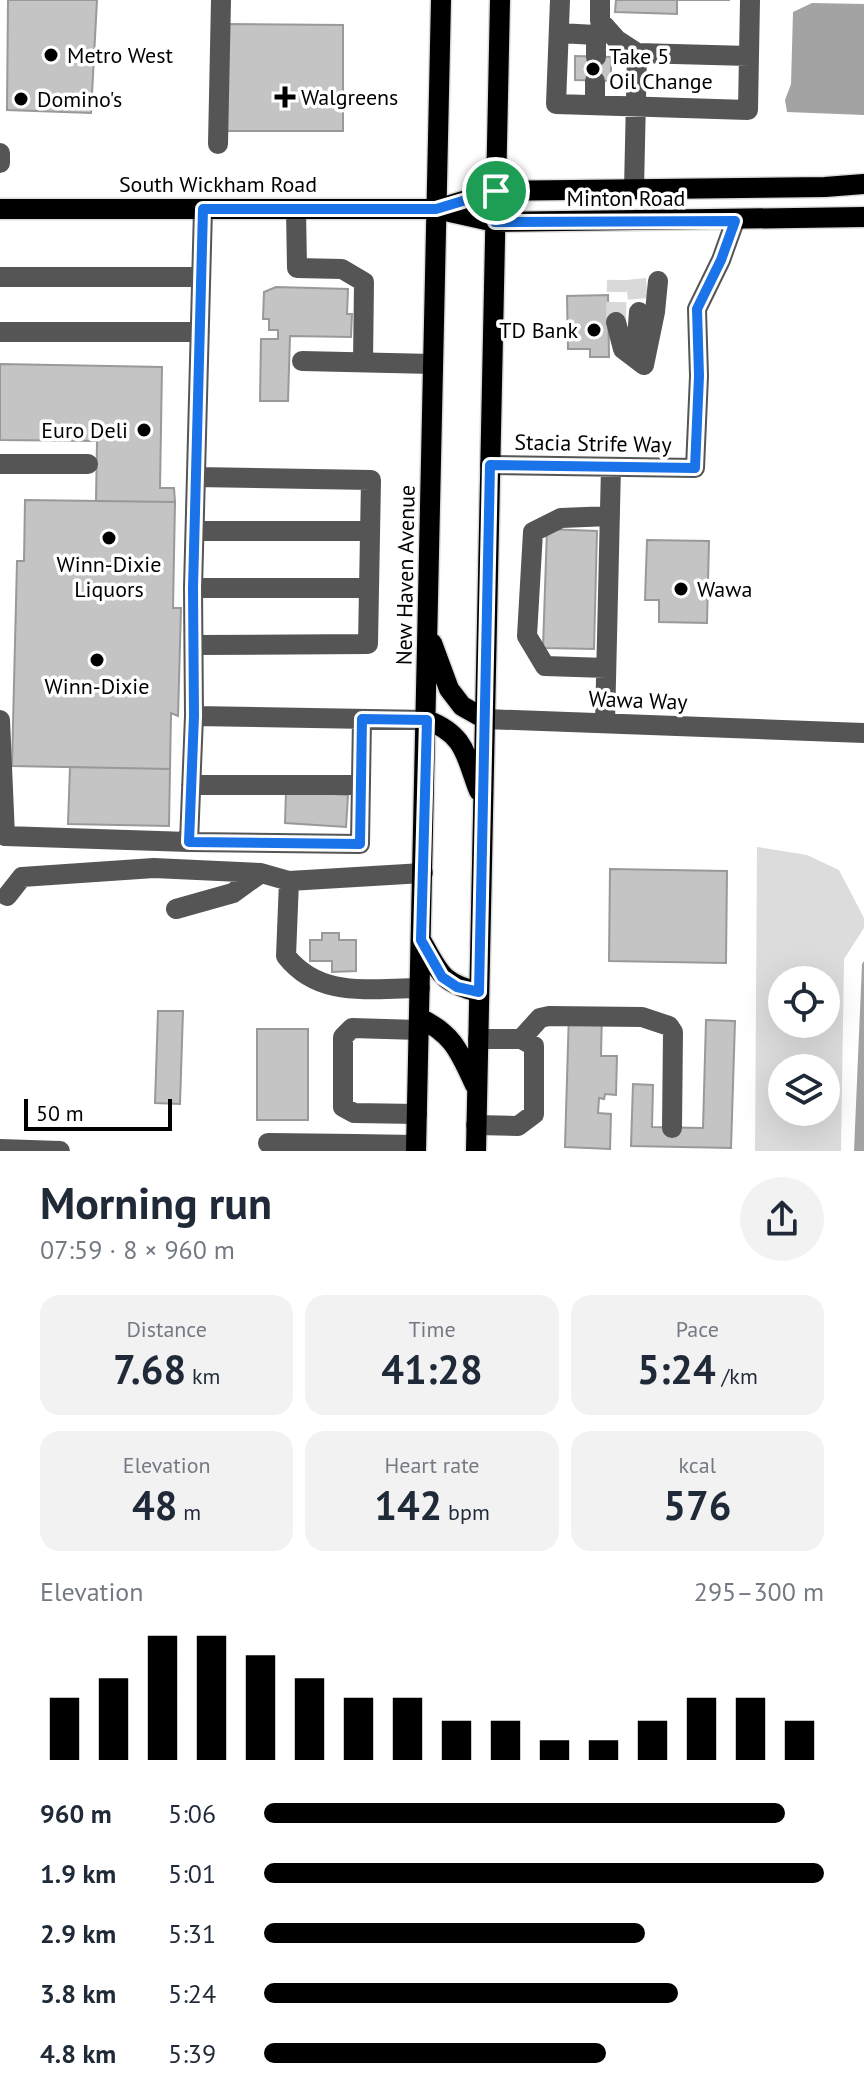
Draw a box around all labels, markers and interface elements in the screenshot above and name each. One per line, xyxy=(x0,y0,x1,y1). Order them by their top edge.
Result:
place label: Metro West xyxy=(67,41,173,69)
place label: Take 5 Oil Change xyxy=(609,42,713,95)
marker: Metro West xyxy=(42,46,60,64)
marker: Take 5 Oil Change xyxy=(584,60,602,78)
place label: Walgreens xyxy=(301,83,398,111)
place label: Domino's xyxy=(37,85,122,113)
marker: Walgreens xyxy=(276,88,294,106)
marker: Domino's xyxy=(12,90,30,108)
pin xyxy=(462,157,530,225)
icon: arrive xyxy=(474,169,518,213)
street label: South Wickham Road xyxy=(119,170,317,198)
street label: Minton Road xyxy=(567,184,685,212)
place label: TD Bank xyxy=(499,316,578,344)
marker: TD Bank xyxy=(585,321,603,339)
place label: Euro Deli xyxy=(41,416,128,444)
marker: Euro Deli xyxy=(135,421,153,439)
street label: Stacia Strife Way xyxy=(514,428,673,458)
street label: New Haven Avenue xyxy=(389,485,421,665)
marker: Winn-Dixie Liquors xyxy=(100,529,118,547)
place label: Winn-Dixie Liquors xyxy=(57,550,161,603)
place label: Wawa xyxy=(697,575,752,603)
marker: Wawa xyxy=(672,580,690,598)
marker: Winn-Dixie xyxy=(88,651,106,669)
place label: Winn-Dixie xyxy=(45,672,149,700)
street label: Wawa Way xyxy=(588,684,689,716)
map controls xyxy=(768,966,840,1126)
button: locate xyxy=(768,966,840,1038)
button: layers xyxy=(768,1054,840,1126)
scale bar xyxy=(24,1095,172,1131)
text: 50 m xyxy=(36,1099,84,1127)
text: Morning run xyxy=(40,1174,272,1231)
button: share xyxy=(740,1177,824,1261)
text: 07:59 · 8 × 960 m xyxy=(40,1233,235,1266)
text: Distance xyxy=(126,1315,207,1343)
text: Time xyxy=(408,1315,456,1343)
text: Pace xyxy=(676,1315,719,1343)
text: 7.68 xyxy=(113,1343,186,1395)
text: 41:28 xyxy=(381,1343,483,1395)
text: 5:24 xyxy=(637,1343,716,1395)
text: km xyxy=(186,1362,220,1390)
text: /km xyxy=(716,1362,758,1390)
text: Elevation xyxy=(123,1451,210,1479)
text: Heart rate xyxy=(384,1451,480,1479)
text: kcal xyxy=(679,1451,716,1479)
text: 48 xyxy=(132,1479,177,1531)
text: 142 xyxy=(374,1479,442,1531)
text: 576 xyxy=(663,1479,731,1531)
text: m xyxy=(177,1498,201,1526)
text: bpm xyxy=(442,1498,490,1526)
text: Elevation xyxy=(40,1575,144,1608)
text: 295–300 m xyxy=(694,1575,824,1608)
text: 960 m xyxy=(40,1797,112,1830)
text: 5:06 xyxy=(168,1797,216,1830)
text: 1.9 km xyxy=(40,1857,116,1890)
text: 5:01 xyxy=(168,1857,216,1890)
text: 2.9 km xyxy=(40,1917,116,1950)
text: 5:31 xyxy=(168,1917,216,1950)
text: 3.8 km xyxy=(40,1977,116,2010)
text: 5:24 xyxy=(168,1977,216,2010)
text: 4.8 km xyxy=(40,2037,116,2070)
text: 5:39 xyxy=(168,2037,216,2070)

